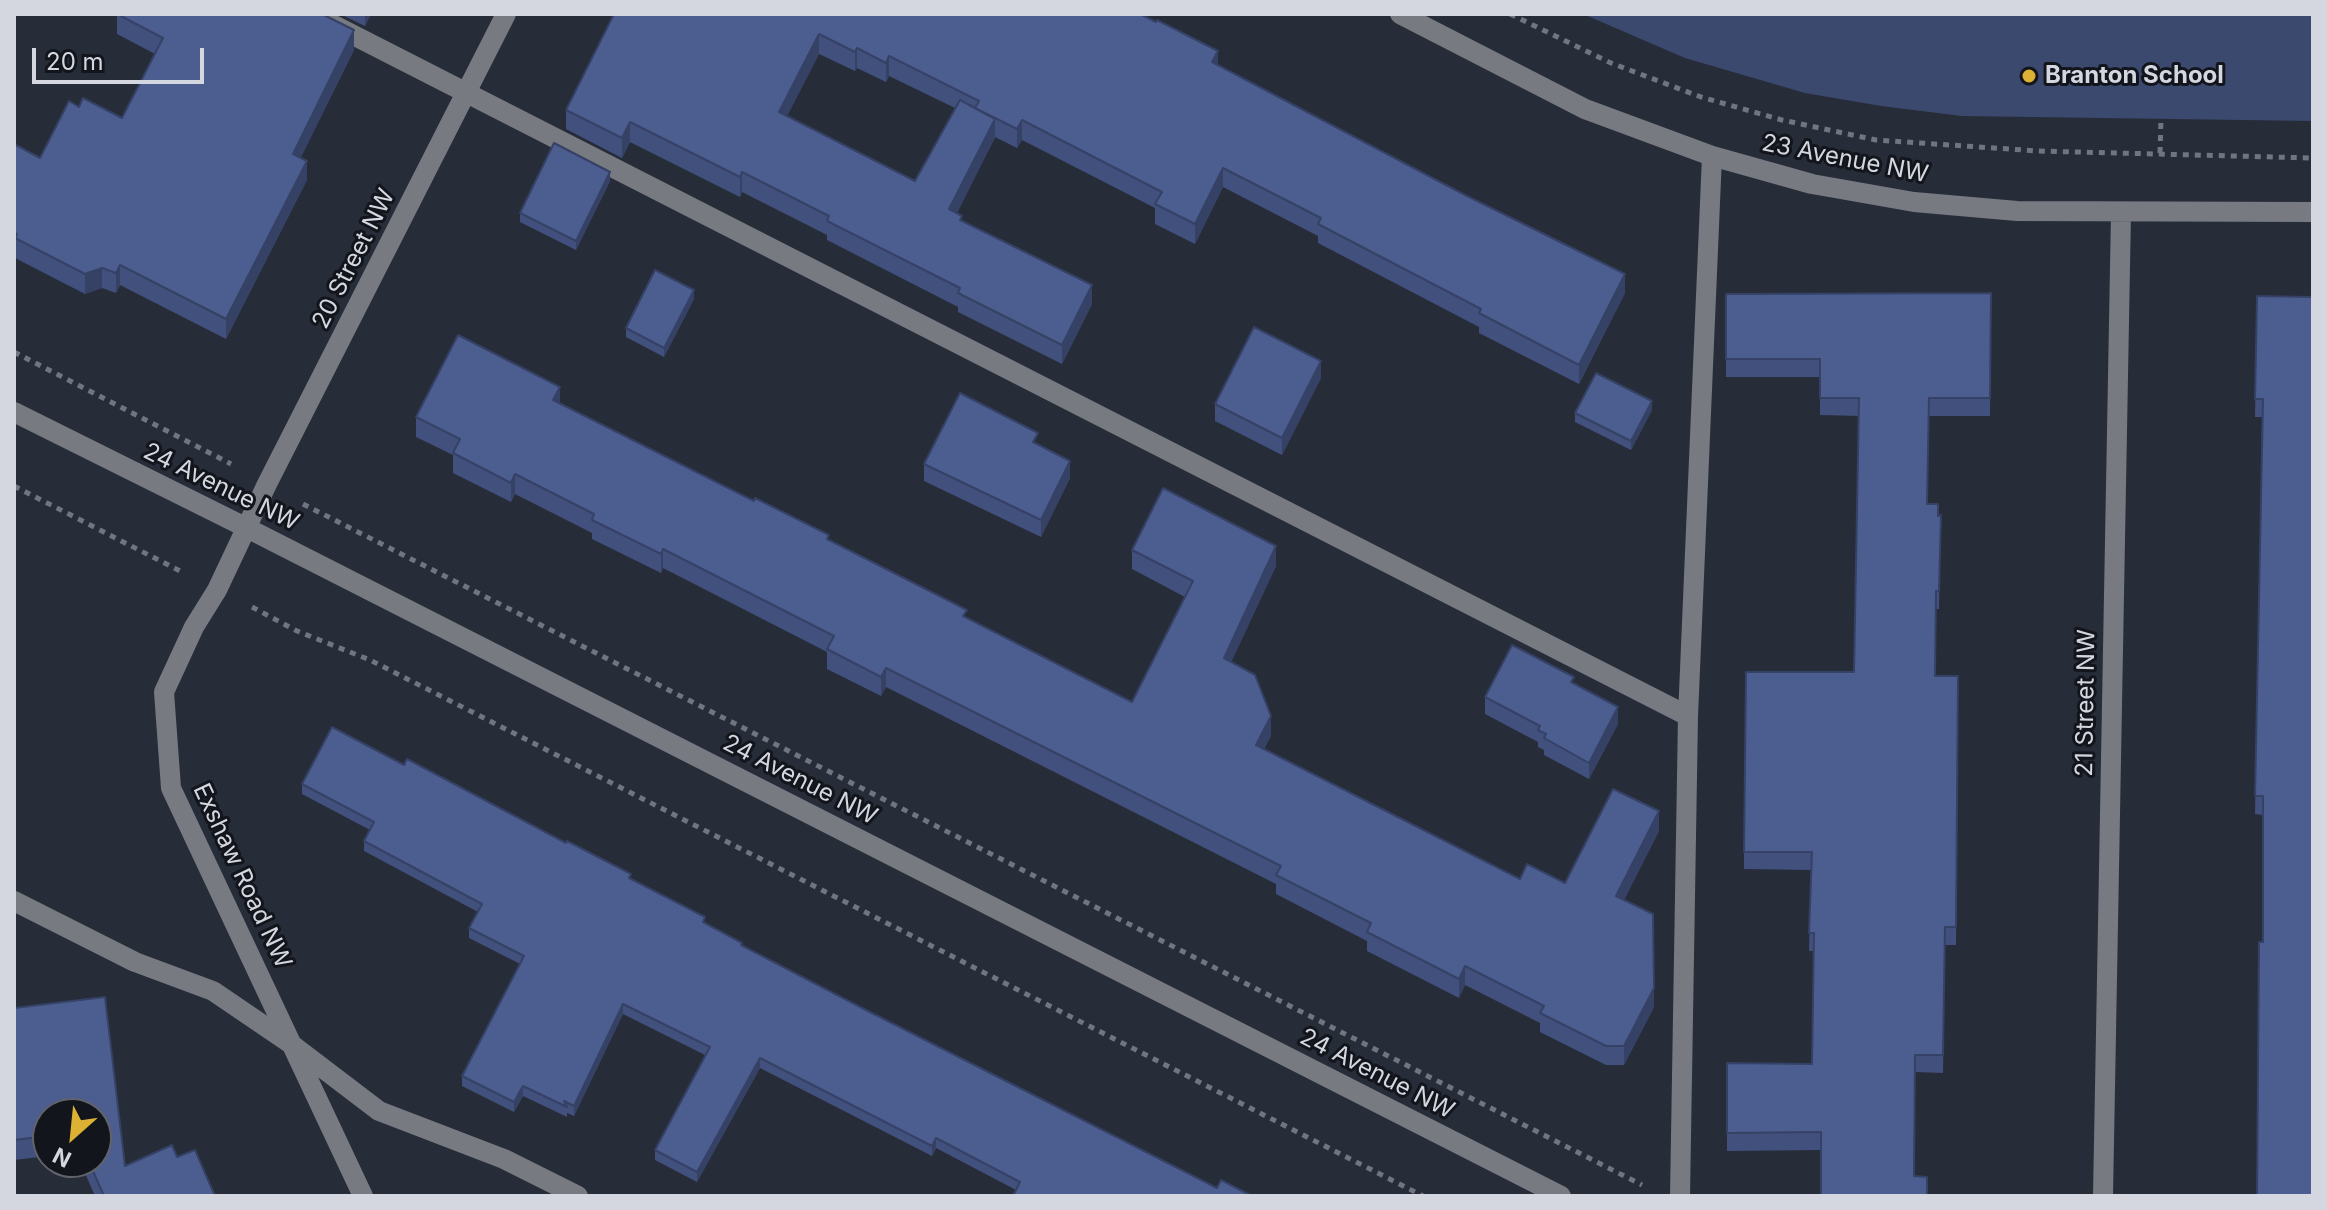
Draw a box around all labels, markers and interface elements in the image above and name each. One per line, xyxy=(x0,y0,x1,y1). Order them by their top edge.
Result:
scale bar xyxy=(36,32,208,82)
text: 20 m xyxy=(46,47,104,76)
place label: Branton School xyxy=(2045,62,2224,90)
marker: Branton School xyxy=(2020,67,2038,85)
street label: 23 Avenue NW xyxy=(1759,129,1931,189)
street label: 20 Street NW xyxy=(307,184,401,334)
street label: 24 Avenue NW xyxy=(139,437,303,537)
street label: 21 Street NW xyxy=(2070,629,2102,777)
street label: 24 Avenue NW xyxy=(718,729,882,831)
street label: Exshaw Road NW xyxy=(187,779,297,973)
street label: 24 Avenue NW xyxy=(1295,1023,1459,1125)
north arrow xyxy=(32,1098,112,1178)
text: N xyxy=(49,1142,75,1173)

